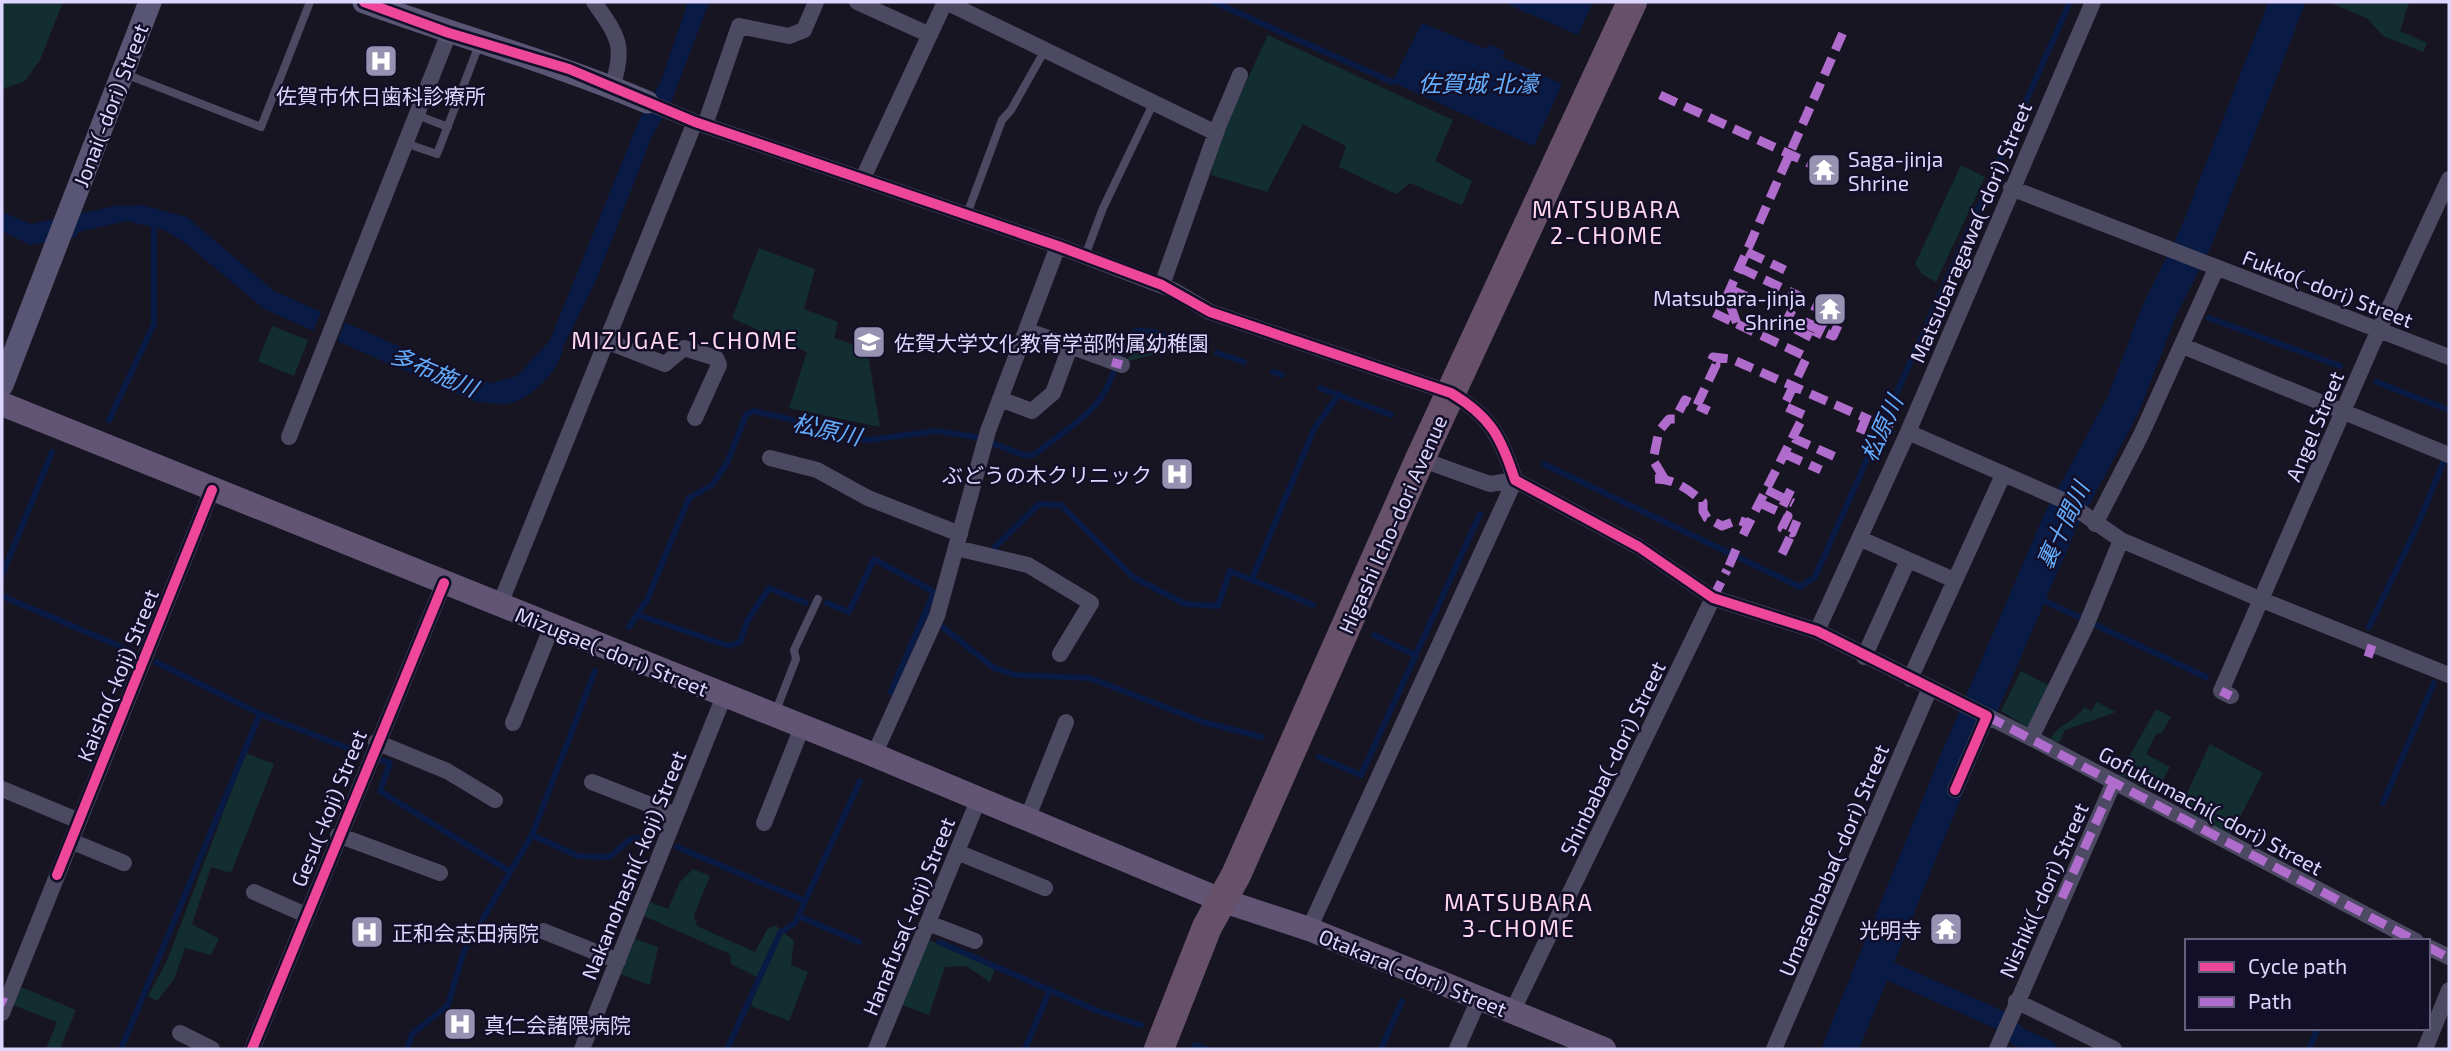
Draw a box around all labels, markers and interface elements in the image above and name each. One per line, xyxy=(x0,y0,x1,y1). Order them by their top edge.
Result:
street label: Jonai(-dori) Street xyxy=(67,20,153,190)
hospital icon: 佐賀市休日歯科診療所 xyxy=(362,42,400,80)
water label: 佐賀城 北濠 xyxy=(1418,69,1542,97)
place label: 佐賀市休日歯科診療所 xyxy=(276,83,486,108)
street label: Matsubaragawa(-dori) Street xyxy=(1904,98,2036,366)
place label: Saga-jinja Shrine xyxy=(1848,146,1943,195)
temple icon: Saga-jinja Shrine xyxy=(1805,151,1843,189)
district label: MATSUBARA 2-CHOME xyxy=(1532,195,1682,249)
street label: Fukko(-dori) Street xyxy=(2239,244,2417,332)
place label: Matsubara-jinja Shrine xyxy=(1653,285,1806,334)
temple icon: Matsubara-jinja Shrine xyxy=(1811,290,1849,328)
school or university icon: 佐賀大学文化教育学部附属幼稚園 xyxy=(850,323,888,361)
district label: MIZUGAE 1-CHOME xyxy=(571,326,799,354)
place label: 佐賀大学文化教育学部附属幼稚園 xyxy=(894,330,1209,355)
water label: 多布施川 xyxy=(386,340,485,403)
street label: Angel Street xyxy=(2280,367,2348,485)
water label: 松原川 xyxy=(1854,388,1909,465)
water label: 松原川 xyxy=(790,408,867,451)
street label: Higashi Icho-dori Avenue xyxy=(1332,411,1452,637)
hospital icon: ぶどうの木クリニック xyxy=(1158,455,1196,493)
place label: ぶどうの木クリニック xyxy=(942,462,1152,487)
water label: 裏十間川 xyxy=(2030,475,2095,573)
street label: Kaisho(-koji) Street xyxy=(71,585,164,765)
street label: Mizugae(-dori) Street xyxy=(512,601,712,701)
street label: Shinbaba(-dori) Street xyxy=(1554,657,1670,859)
street label: Gesu(-koji) Street xyxy=(285,726,372,890)
street label: Umasenbaba(-dori) Street xyxy=(1773,740,1893,980)
street label: Gofukumachi(-dori) Street xyxy=(2095,740,2327,880)
street label: Nakanohashi(-koji) Street xyxy=(576,747,691,983)
street label: Nishiki(-dori) Street xyxy=(1993,799,2093,981)
street label: Hanafusa(-koji) Street xyxy=(857,813,960,1019)
district label: MATSUBARA 3-CHOME xyxy=(1444,888,1594,942)
temple icon: 光明寺 xyxy=(1927,910,1965,948)
hospital icon: 正和会志田病院 xyxy=(348,913,386,951)
place label: 光明寺 xyxy=(1859,917,1922,942)
place label: 正和会志田病院 xyxy=(392,920,539,945)
street label: Otakara(-dori) Street xyxy=(1315,923,1511,1021)
legend xyxy=(2185,939,2430,1030)
text: Cycle path xyxy=(2248,953,2347,978)
text: Path xyxy=(2248,988,2292,1013)
hospital icon: 真仁会諸隈病院 xyxy=(441,1005,479,1043)
place label: 真仁会諸隈病院 xyxy=(484,1012,631,1037)

